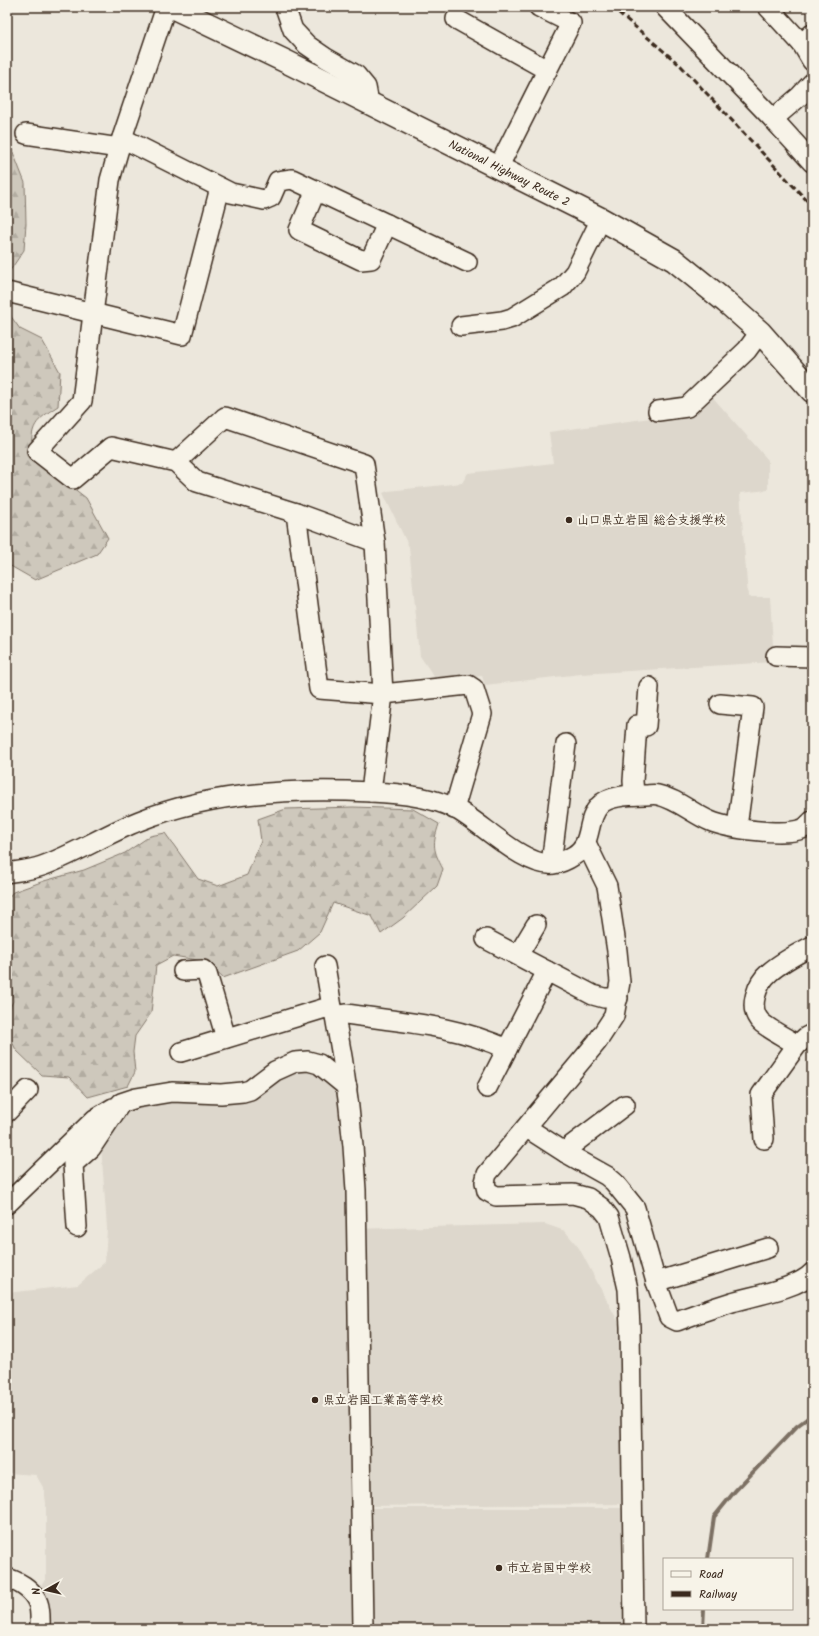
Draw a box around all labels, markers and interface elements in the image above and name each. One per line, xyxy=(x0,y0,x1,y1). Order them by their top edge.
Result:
street label: National Highway Route 2 xyxy=(445,135,573,212)
place label: 山口県立岩国 総合支援学校 xyxy=(577,511,726,530)
marker: 山口県立岩国 総合支援学校 xyxy=(564,515,574,525)
place label: 県立岩国工業高等学校 xyxy=(323,1391,443,1410)
marker: 県立岩国工業高等学校 xyxy=(310,1395,320,1405)
legend xyxy=(663,1558,793,1610)
place label: 市立岩国中学校 xyxy=(507,1559,591,1578)
marker: 市立岩国中学校 xyxy=(494,1563,504,1573)
text: Road xyxy=(699,1565,724,1584)
north arrow xyxy=(26,1570,66,1610)
text: Railway xyxy=(699,1585,737,1604)
text: N xyxy=(28,1587,46,1596)

